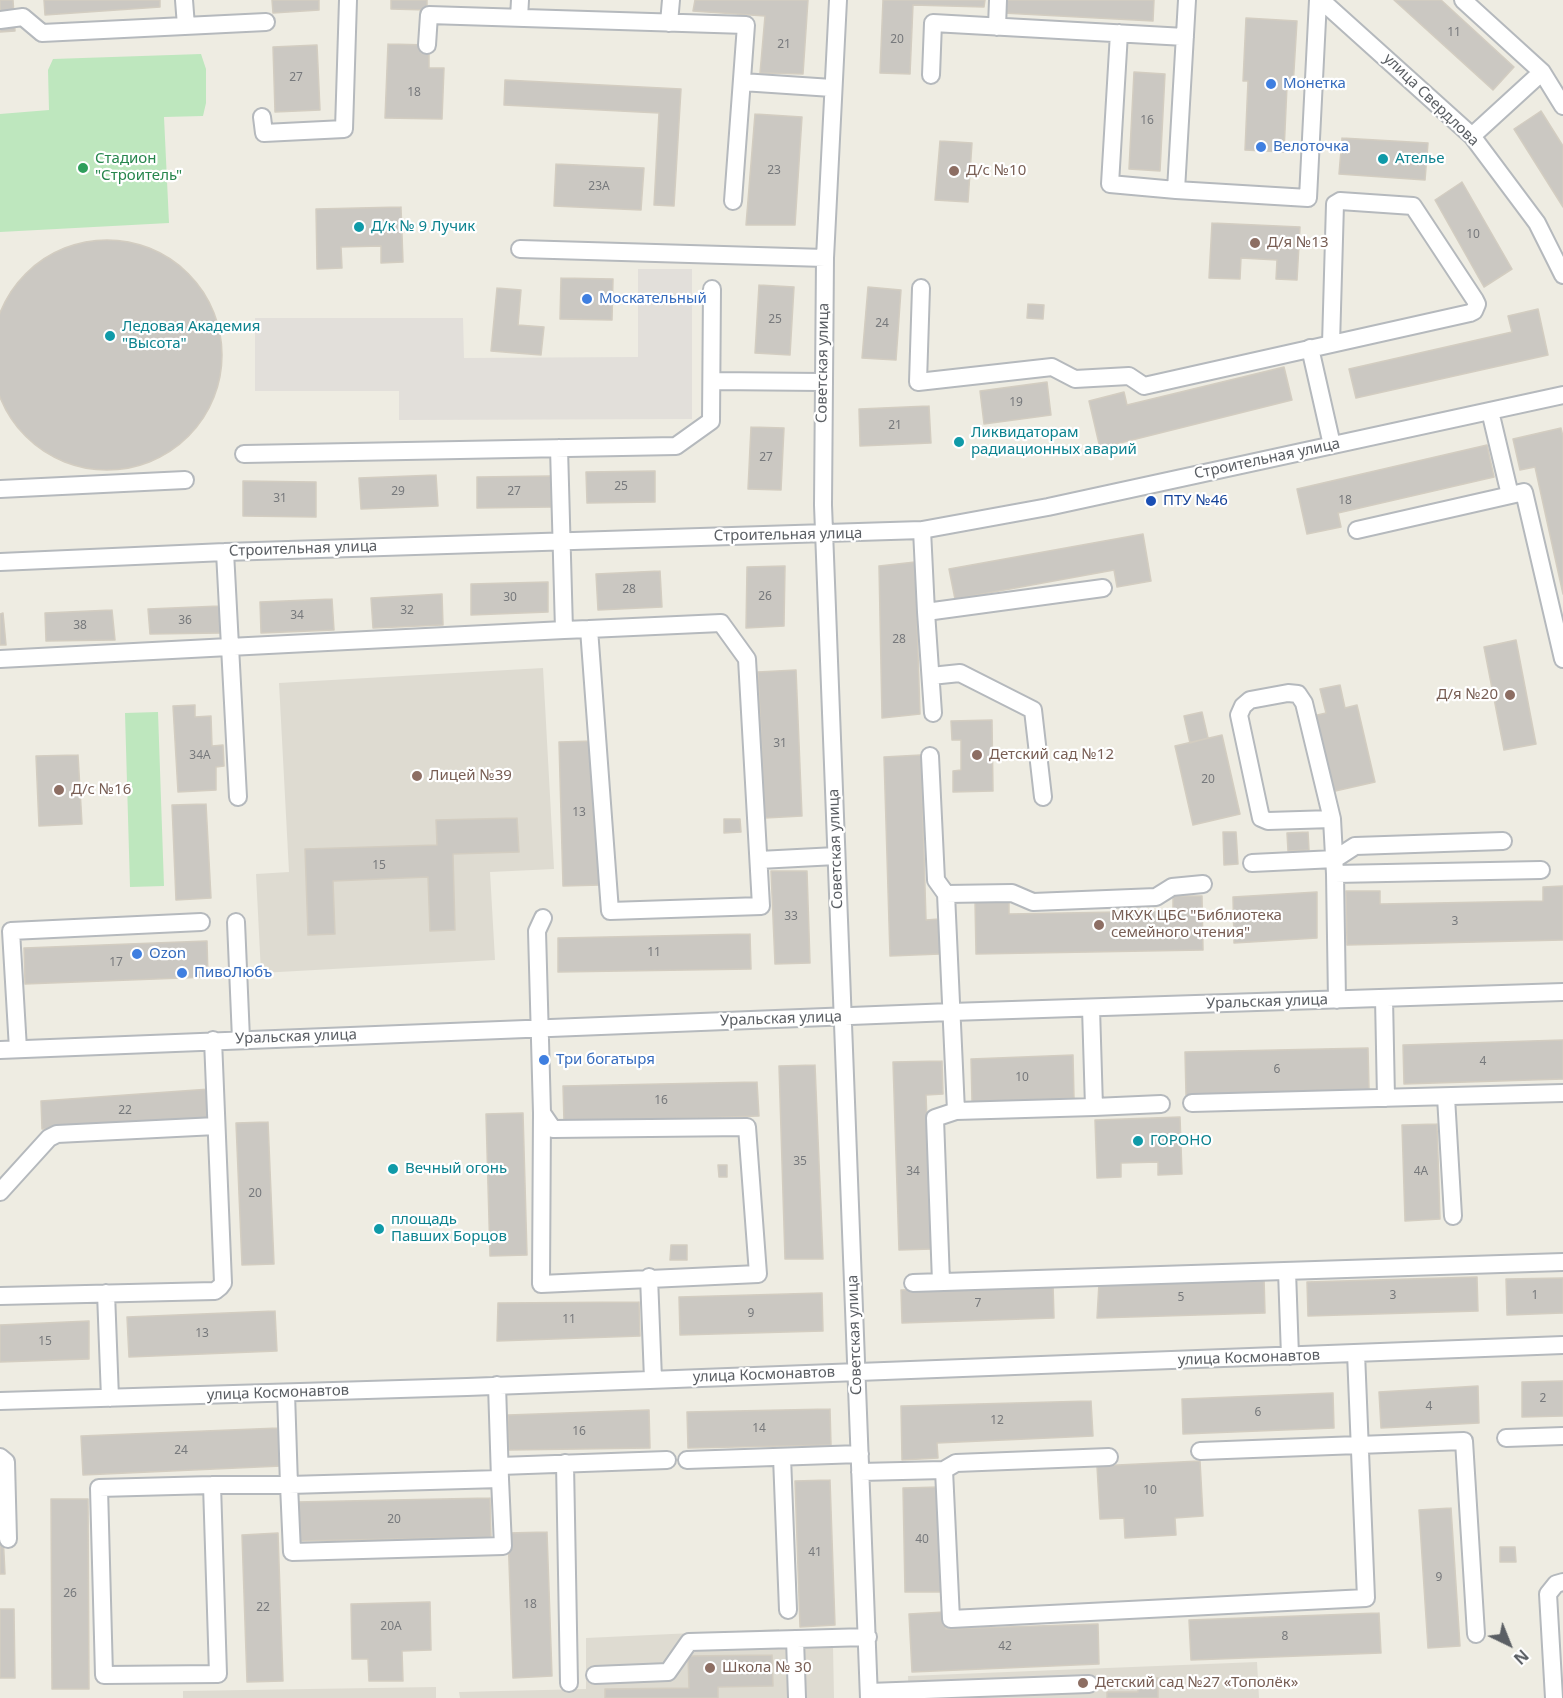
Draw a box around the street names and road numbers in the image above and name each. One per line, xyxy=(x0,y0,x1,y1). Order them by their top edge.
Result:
street label: улица Свердлова xyxy=(1380,50,1482,150)
street label: Советская улица xyxy=(813,303,833,423)
street label: Строительная улица xyxy=(1192,435,1342,483)
street label: Строительная улица xyxy=(714,525,862,545)
street label: Строительная улица xyxy=(228,537,378,561)
street label: Советская улица xyxy=(825,789,847,909)
street label: Уральская улица xyxy=(1206,991,1328,1013)
street label: Уральская улица xyxy=(720,1008,842,1030)
street label: Уральская улица xyxy=(235,1026,357,1048)
street label: Советская улица xyxy=(844,1275,866,1395)
street label: улица Космонавтов xyxy=(1178,1347,1320,1369)
street label: улица Космонавтов xyxy=(693,1364,835,1386)
street label: улица Космонавтов xyxy=(207,1382,349,1404)

